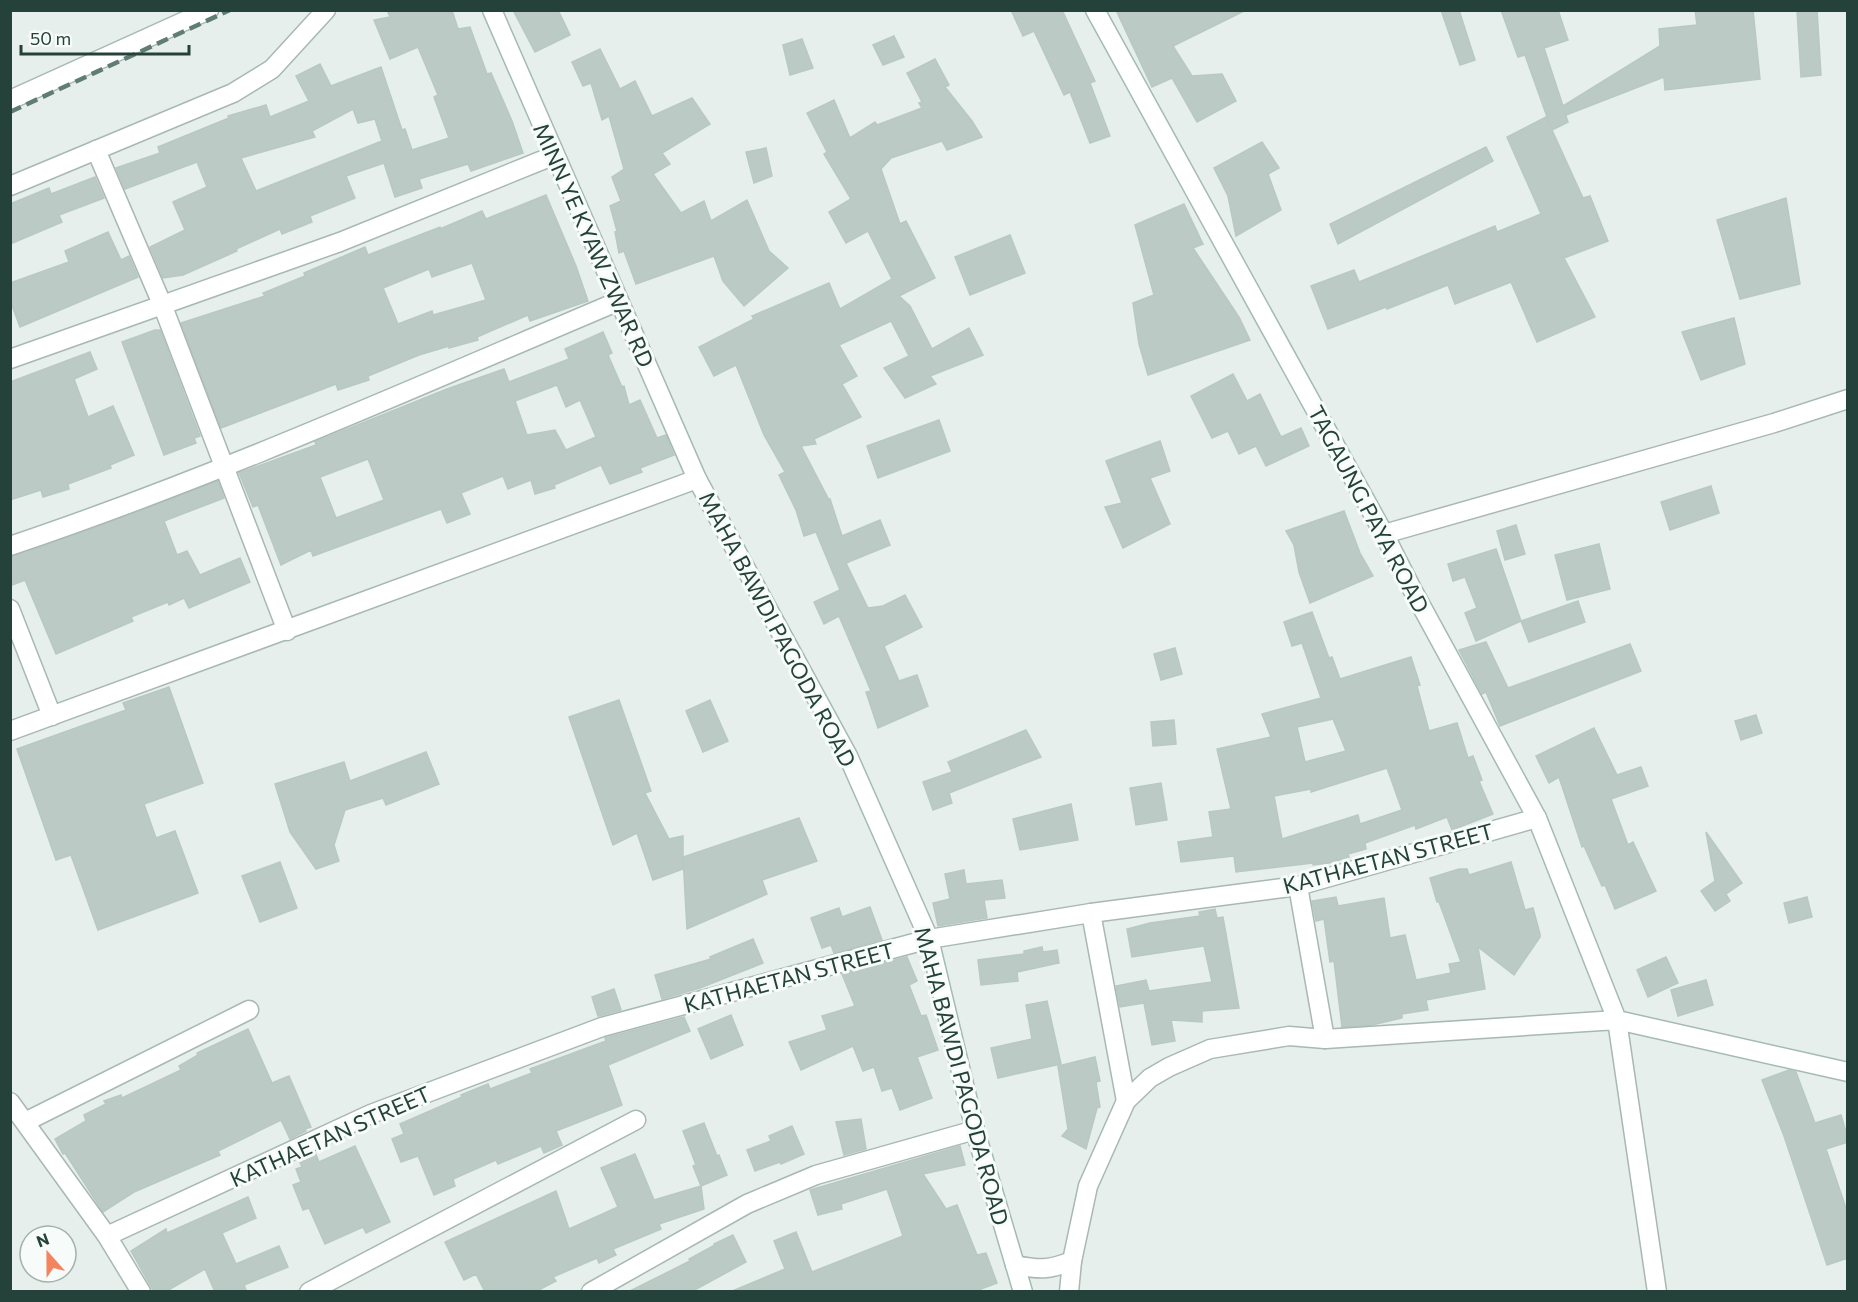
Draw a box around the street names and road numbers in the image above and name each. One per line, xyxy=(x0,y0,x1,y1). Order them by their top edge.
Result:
street label: MINN YE KYAW ZWAR RD xyxy=(528,119,660,371)
street label: TAGAUNG PAYA ROAD xyxy=(1303,401,1435,617)
street label: MAHA BAWDI PAGODA ROAD xyxy=(694,487,862,771)
street label: KATHAETAN STREET xyxy=(1280,817,1496,899)
street label: MAHA BAWDI PAGODA ROAD xyxy=(909,924,1015,1228)
street label: KATHAETAN STREET xyxy=(681,936,897,1018)
street label: KATHAETAN STREET xyxy=(226,1080,434,1192)

